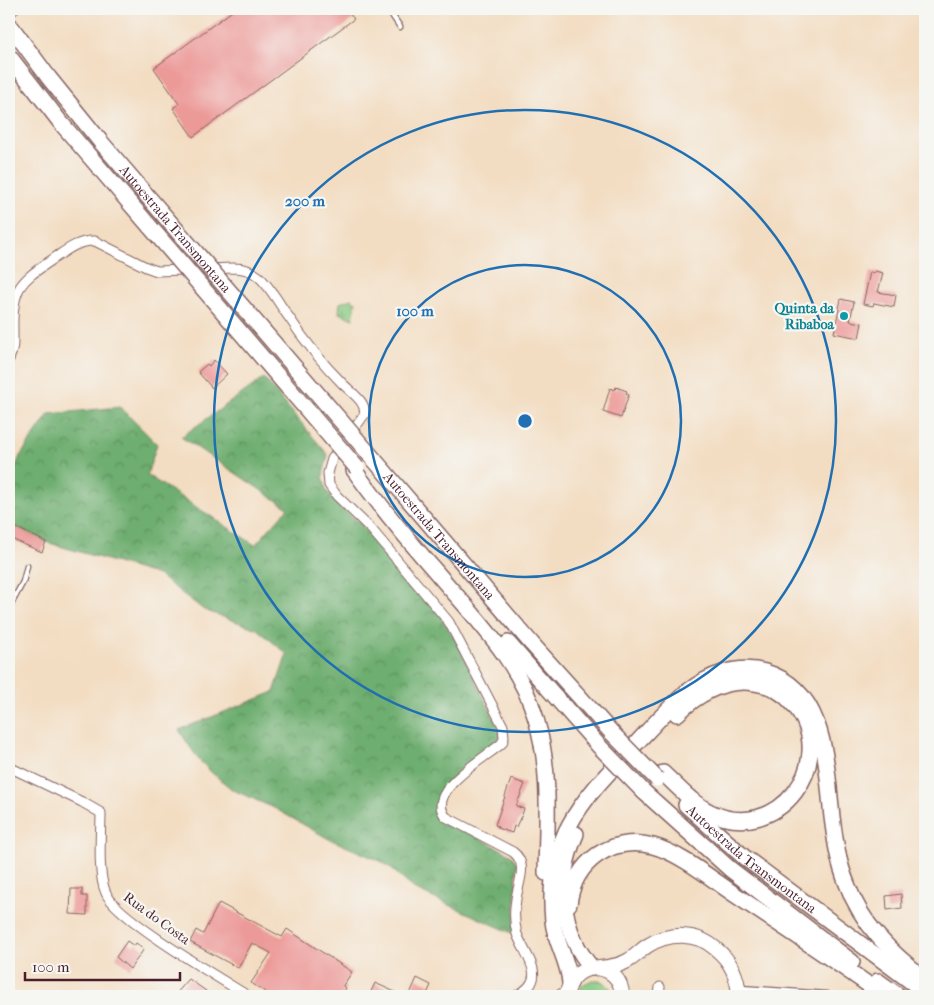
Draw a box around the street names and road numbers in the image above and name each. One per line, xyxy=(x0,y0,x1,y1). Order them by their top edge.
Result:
street label: Autoestrada Transmontana xyxy=(115,161,235,297)
street label: Autoestrada Transmontana xyxy=(379,468,499,604)
street label: Autoestrada Transmontana xyxy=(682,801,820,917)
street label: Rua do Costa xyxy=(120,889,194,949)

